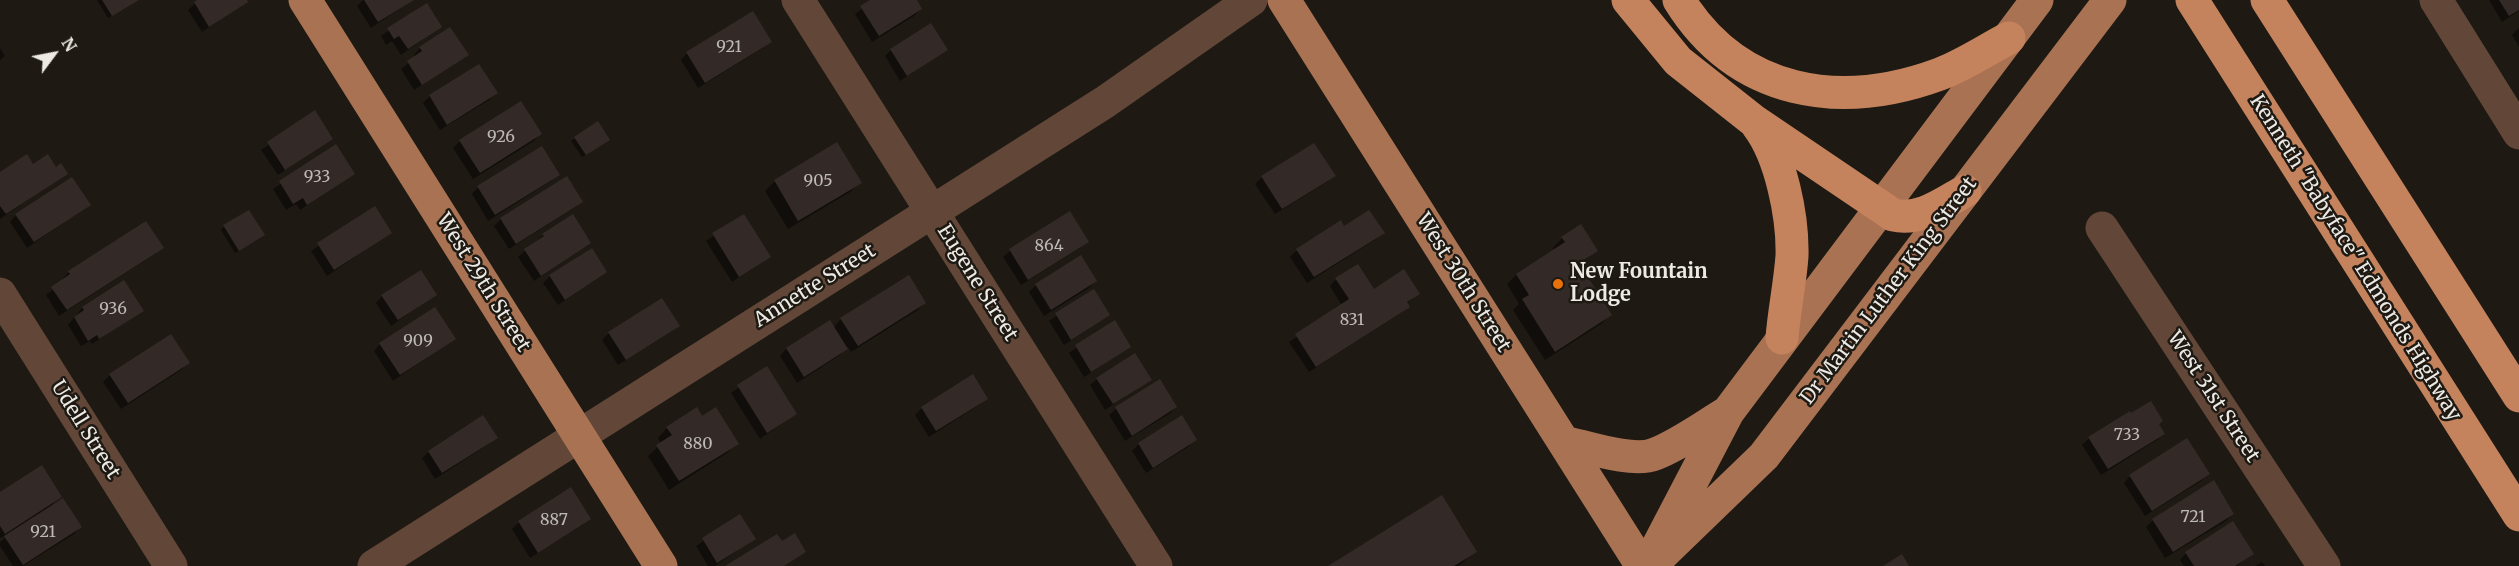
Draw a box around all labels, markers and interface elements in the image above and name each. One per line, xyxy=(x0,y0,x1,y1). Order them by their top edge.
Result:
north arrow xyxy=(24,24,84,84)
text: N xyxy=(57,34,81,55)
house number: 921 xyxy=(716,37,742,57)
street label: Kenneth "Babyface" Edmonds Highway xyxy=(2244,91,2466,425)
house number: 926 xyxy=(487,127,515,147)
house number: 933 xyxy=(304,167,330,187)
house number: 905 xyxy=(803,171,833,191)
street label: Dr Martin Luther King Street xyxy=(1796,173,1982,409)
street label: West 29th Street xyxy=(431,209,535,357)
street label: West 30th Street xyxy=(1411,209,1515,357)
street label: Eugene Street xyxy=(932,220,1022,346)
house number: 864 xyxy=(1035,236,1063,256)
street label: Annette Street xyxy=(750,239,880,333)
place label: New Fountain Lodge xyxy=(1570,260,1708,307)
marker: New Fountain Lodge xyxy=(1551,277,1565,291)
house number: 936 xyxy=(99,299,127,319)
house number: 831 xyxy=(1340,310,1364,330)
street label: West 31st Street xyxy=(2162,327,2264,467)
house number: 909 xyxy=(403,331,433,351)
street label: Udell Street xyxy=(45,376,125,484)
house number: 733 xyxy=(2114,425,2140,445)
house number: 880 xyxy=(683,434,713,454)
house number: 721 xyxy=(2180,507,2206,527)
house number: 887 xyxy=(540,510,568,530)
house number: 921 xyxy=(30,522,56,542)

